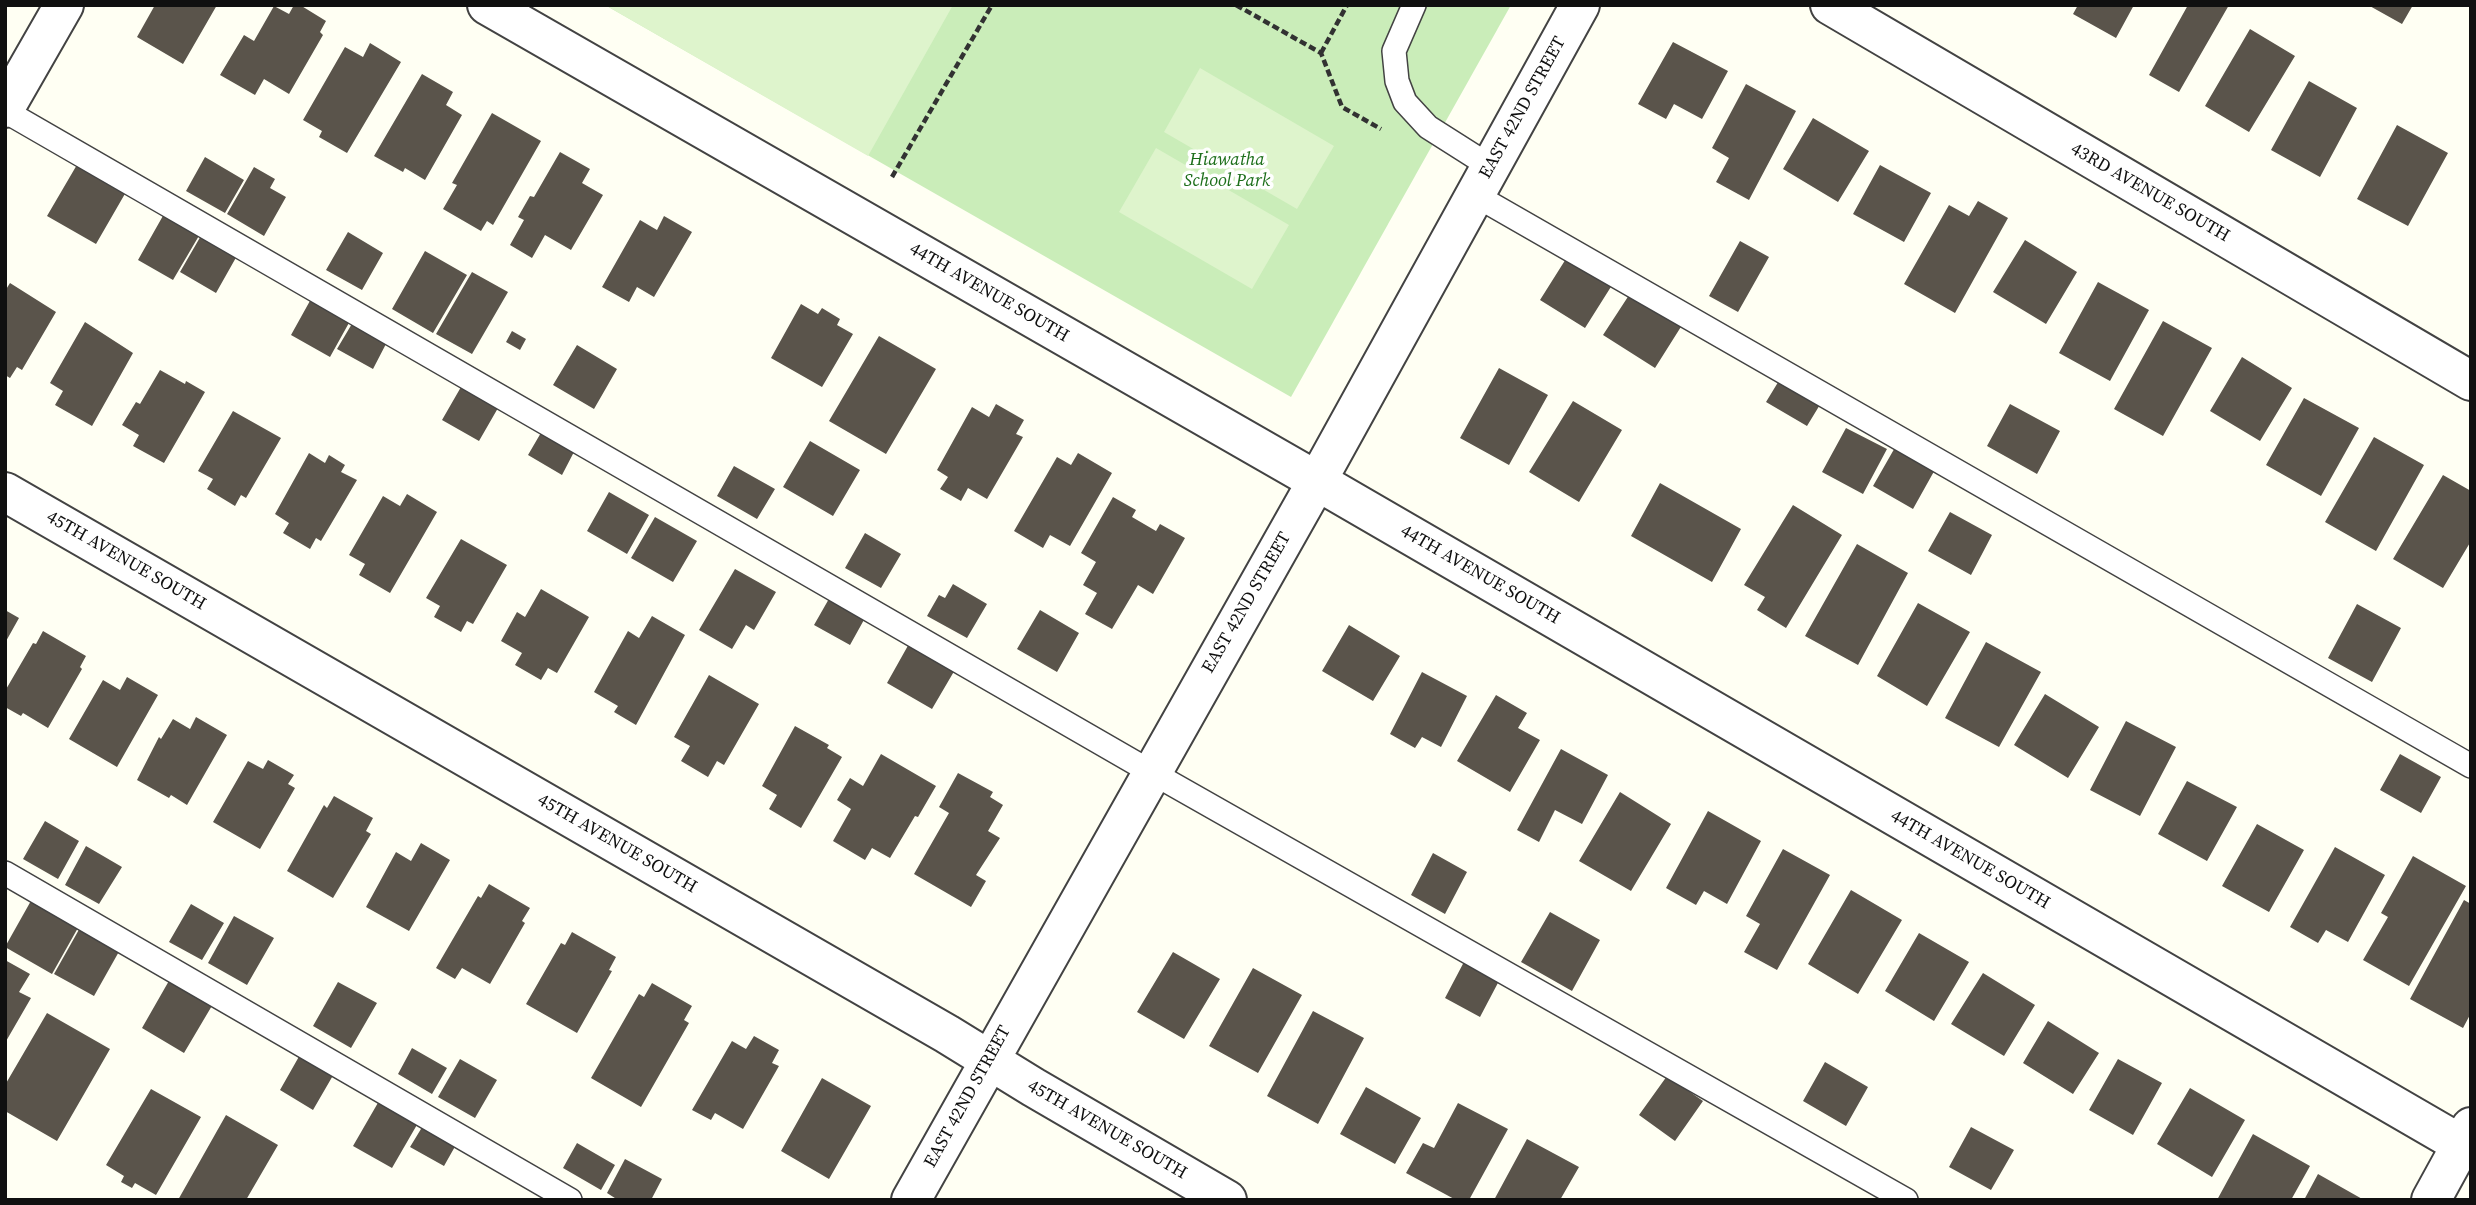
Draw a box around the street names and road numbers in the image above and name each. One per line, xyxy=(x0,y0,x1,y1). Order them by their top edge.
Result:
street label: EAST 42ND STREET xyxy=(1475,33,1571,183)
street label: 43RD AVENUE SOUTH xyxy=(2067,139,2233,247)
street label: 44TH AVENUE SOUTH xyxy=(905,239,1073,347)
street label: 45TH AVENUE SOUTH xyxy=(42,507,210,615)
street label: 44TH AVENUE SOUTH xyxy=(1396,521,1564,629)
street label: EAST 42ND STREET xyxy=(1198,529,1296,677)
street label: 45TH AVENUE SOUTH xyxy=(533,790,701,898)
street label: 44TH AVENUE SOUTH xyxy=(1886,806,2054,914)
street label: EAST 42ND STREET xyxy=(920,1022,1016,1172)
street label: 45TH AVENUE SOUTH xyxy=(1023,1076,1191,1184)

